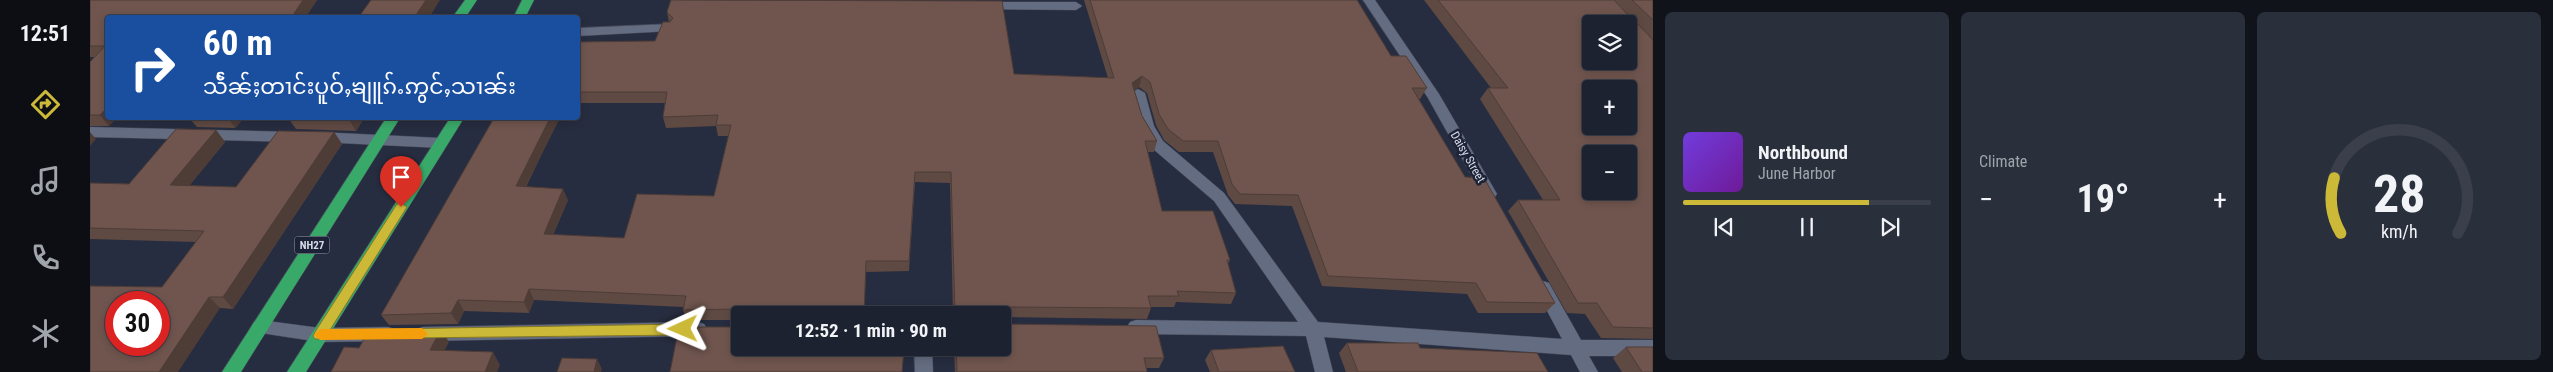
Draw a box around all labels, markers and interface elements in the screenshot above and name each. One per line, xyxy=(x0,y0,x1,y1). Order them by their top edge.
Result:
map controls xyxy=(1582,15,1637,200)
button: layers xyxy=(1582,15,1637,70)
text: 12:51 xyxy=(20,21,70,46)
text: 60 m xyxy=(203,23,272,64)
icon: right xyxy=(120,35,185,100)
text: သဵႅၼ်ႈတၢင်းပူဝ်ႇၶျူၵ်ႉဢွင်ႇသၢၼ်း xyxy=(203,74,516,99)
button: + xyxy=(1582,80,1637,135)
icon: directions xyxy=(28,87,63,122)
street label: Daisy Street xyxy=(1448,129,1488,185)
text: Northbound xyxy=(1758,141,1848,164)
button: − xyxy=(1582,145,1637,200)
text: Climate xyxy=(1979,152,2027,171)
pin xyxy=(380,156,422,207)
icon: music xyxy=(28,163,63,198)
icon: arrive xyxy=(387,163,415,191)
text: June Harbor xyxy=(1758,164,1836,183)
text: 28 xyxy=(2373,164,2425,225)
text: 19° xyxy=(2076,177,2130,221)
text: − xyxy=(1979,183,1993,216)
text: + xyxy=(2213,183,2227,216)
icon: previous xyxy=(1710,213,1738,241)
icon: pause xyxy=(1793,213,1821,241)
icon: next xyxy=(1876,213,1904,241)
text: km/h xyxy=(2381,221,2417,242)
road number: NH27 xyxy=(294,236,330,254)
icon: phone xyxy=(28,240,63,275)
speed limit sign: 30 xyxy=(105,291,170,356)
position arrow xyxy=(656,302,708,354)
icon: climate xyxy=(28,316,63,351)
text: 12:52 · 1 min · 90 m xyxy=(795,319,947,342)

